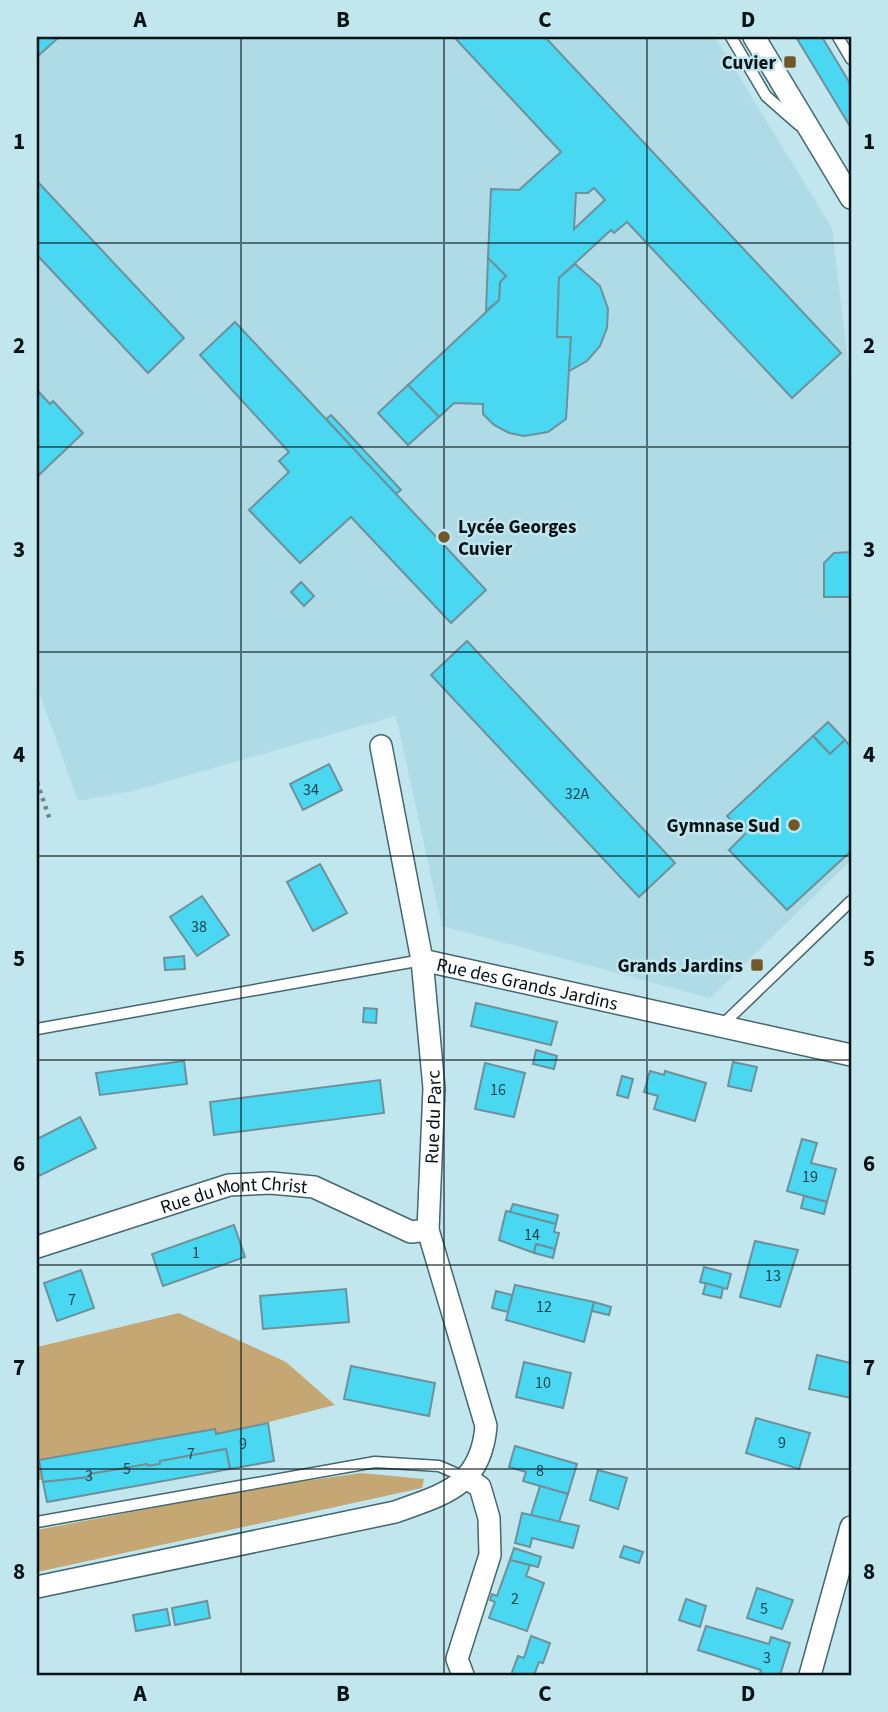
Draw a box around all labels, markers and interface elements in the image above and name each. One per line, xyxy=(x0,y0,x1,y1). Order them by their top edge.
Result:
text: A xyxy=(132,3,147,36)
text: B xyxy=(336,3,350,36)
text: C xyxy=(538,3,552,36)
text: D xyxy=(741,3,755,36)
place label: Cuvier xyxy=(722,50,776,77)
marker: Cuvier xyxy=(782,54,798,70)
text: 1 xyxy=(13,125,25,158)
text: 1 xyxy=(863,125,875,158)
text: 2 xyxy=(13,329,25,362)
text: 2 xyxy=(863,329,875,362)
place label: Lycée Georges Cuvier xyxy=(458,514,576,563)
marker: Lycée Georges Cuvier xyxy=(436,529,452,545)
text: 3 xyxy=(13,533,25,566)
text: 3 xyxy=(863,533,875,566)
text: 4 xyxy=(13,738,25,771)
text: 4 xyxy=(863,738,875,771)
house number: 34 xyxy=(303,779,319,801)
house number: 32A xyxy=(565,783,590,805)
place label: Gymnase Sud xyxy=(667,813,780,840)
marker: Gymnase Sud xyxy=(786,817,802,833)
house number: 38 xyxy=(191,916,207,938)
text: 5 xyxy=(13,942,25,975)
text: 5 xyxy=(863,942,875,975)
street label: Rue des Grands Jardins xyxy=(434,952,620,1018)
place label: Grands Jardins xyxy=(617,953,743,980)
marker: Grands Jardins xyxy=(749,957,765,973)
street label: Rue du Parc xyxy=(419,1069,449,1165)
house number: 16 xyxy=(490,1079,506,1101)
text: 6 xyxy=(13,1147,25,1180)
text: 6 xyxy=(863,1147,875,1180)
house number: 19 xyxy=(802,1166,818,1188)
street label: Rue du Mont Christ xyxy=(157,1171,309,1221)
house number: 14 xyxy=(524,1224,540,1246)
house number: 1 xyxy=(192,1242,200,1264)
house number: 13 xyxy=(765,1265,781,1287)
house number: 7 xyxy=(68,1289,76,1311)
house number: 12 xyxy=(536,1296,552,1318)
text: 7 xyxy=(13,1351,25,1384)
text: 7 xyxy=(863,1351,875,1384)
house number: 10 xyxy=(535,1372,551,1394)
house number: 9 xyxy=(778,1432,786,1454)
house number: 9 xyxy=(239,1433,247,1455)
house number: 7 xyxy=(187,1443,195,1465)
house number: 5 xyxy=(123,1458,131,1480)
house number: 8 xyxy=(536,1460,544,1482)
house number: 3 xyxy=(85,1465,93,1487)
text: 8 xyxy=(13,1555,25,1588)
text: 8 xyxy=(863,1555,875,1588)
house number: 2 xyxy=(511,1588,519,1610)
house number: 5 xyxy=(760,1598,768,1620)
house number: 3 xyxy=(763,1647,771,1669)
text: A xyxy=(132,1677,147,1710)
text: B xyxy=(336,1677,350,1710)
text: C xyxy=(538,1677,552,1710)
text: D xyxy=(741,1677,755,1710)

